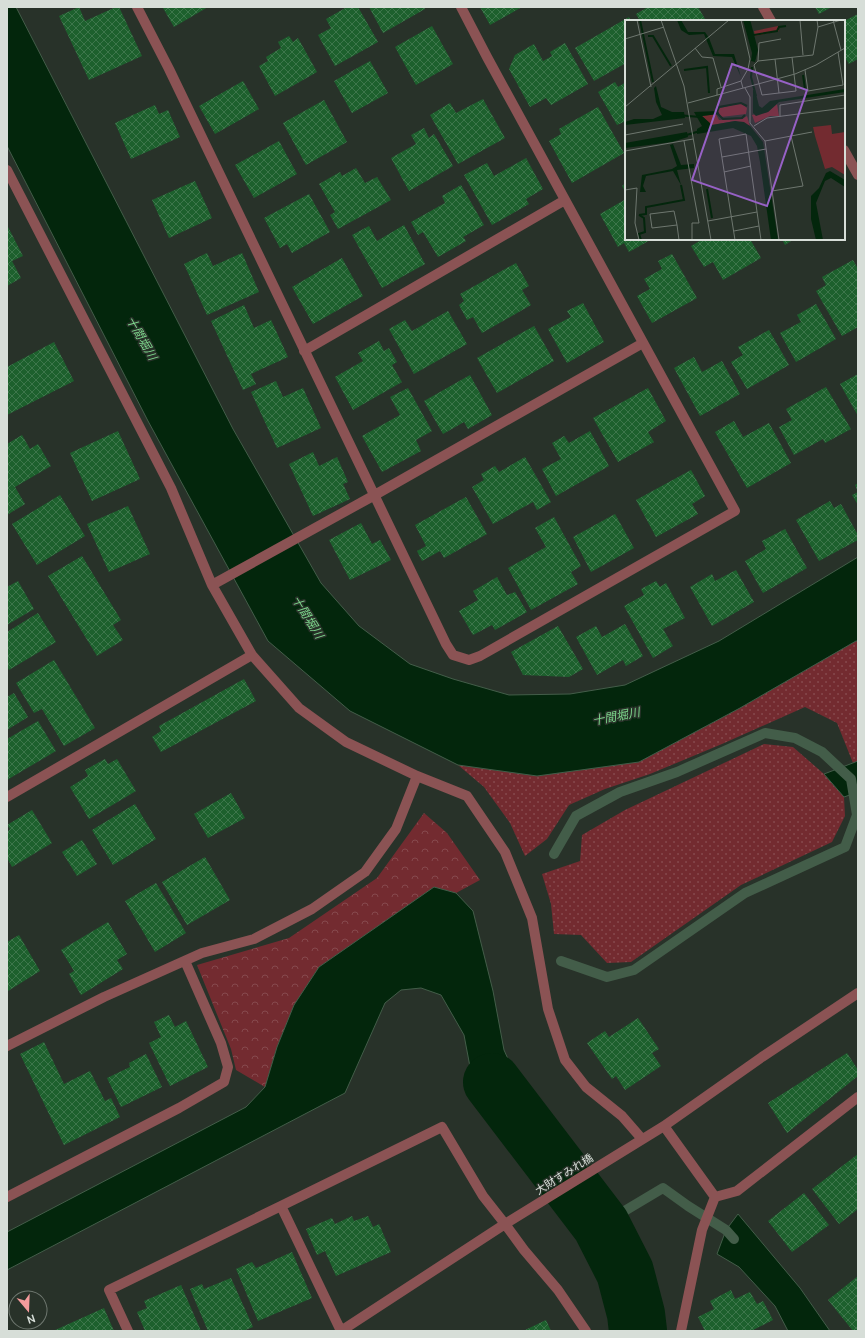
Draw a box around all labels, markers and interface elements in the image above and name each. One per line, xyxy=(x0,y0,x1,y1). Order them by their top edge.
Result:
inset map xyxy=(625,20,845,240)
water label: 十間堀川 xyxy=(124,314,161,364)
water label: 十間堀川 xyxy=(290,593,327,642)
water label: 十間堀川 xyxy=(591,705,643,727)
street label: 大財すみれ橋 xyxy=(533,1151,595,1197)
north arrow xyxy=(8,1290,48,1330)
text: N xyxy=(25,1312,37,1326)

